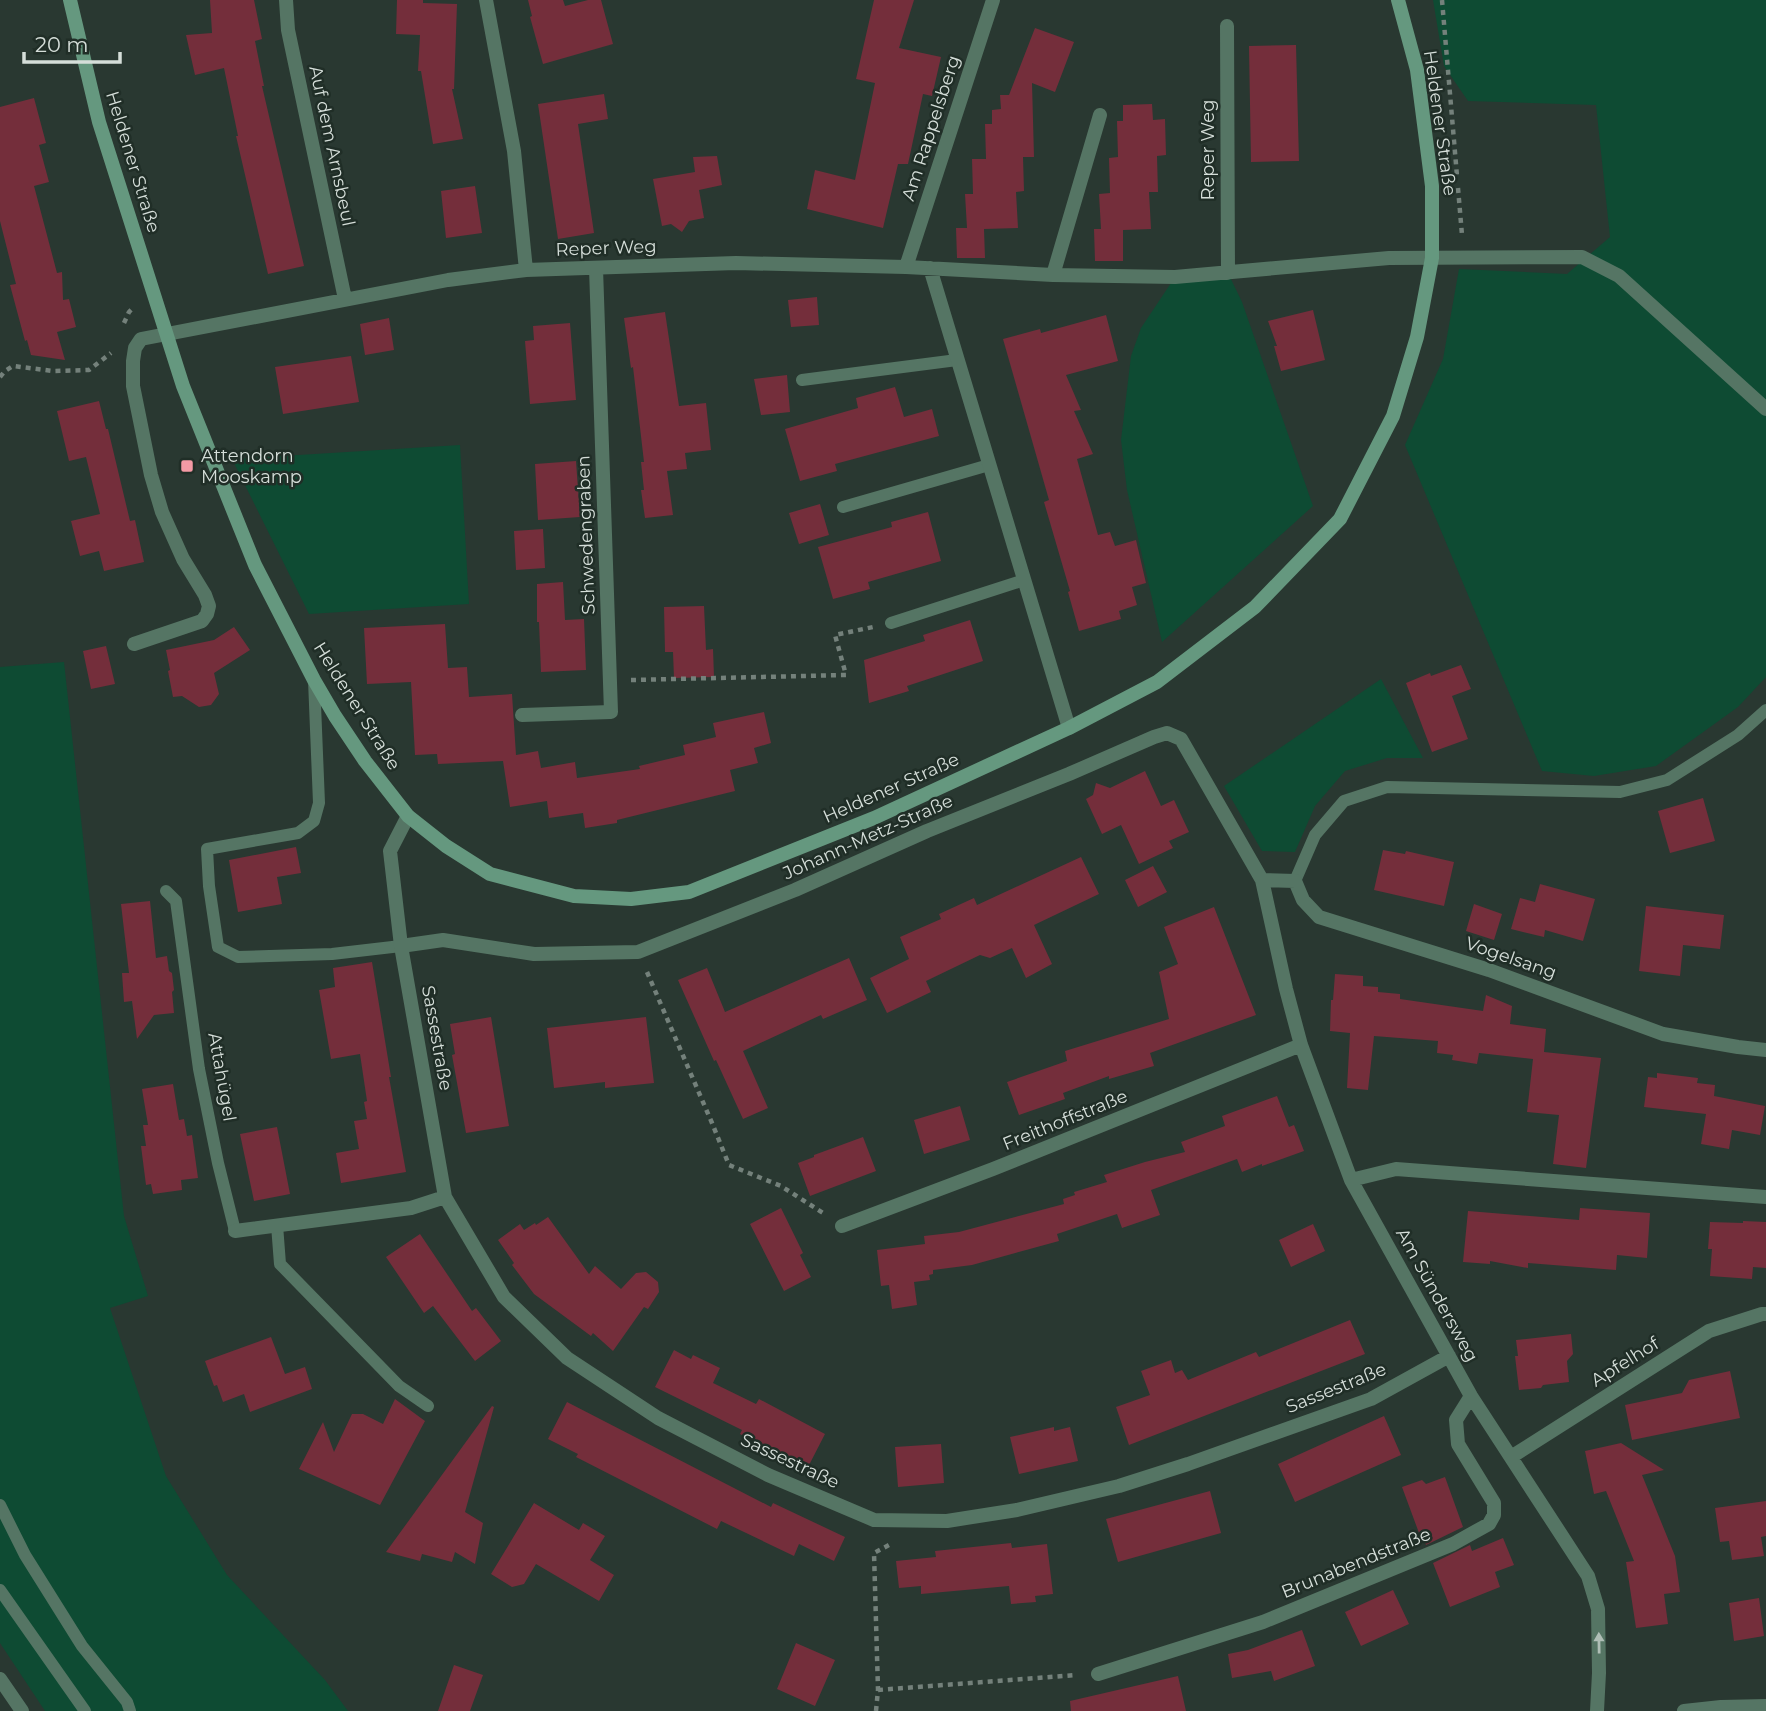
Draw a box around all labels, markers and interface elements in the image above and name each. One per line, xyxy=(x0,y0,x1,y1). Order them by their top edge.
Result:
scale bar xyxy=(24,21,121,65)
text: 20 m xyxy=(35,32,89,57)
street label: Heldener Straße xyxy=(1419,49,1461,197)
street label: Am Rappelsberg xyxy=(897,53,965,203)
street label: Auf dem Arnsbeul xyxy=(304,64,360,228)
street label: Heldener Straße xyxy=(101,89,165,236)
street label: Reper Weg xyxy=(1197,99,1219,201)
street label: Reper Weg xyxy=(555,235,657,261)
place label: Attendorn Mooskamp xyxy=(201,445,302,488)
street label: Schwedengraben xyxy=(572,455,600,615)
marker: Attendorn Mooskamp xyxy=(179,458,195,474)
street label: Heldener Straße xyxy=(309,638,405,774)
street label: Heldener Straße xyxy=(819,748,963,828)
street label: Johann-Metz-Straße xyxy=(779,790,956,885)
street label: Vogelsang xyxy=(1463,932,1559,984)
street label: Sassestraße xyxy=(417,984,457,1092)
street label: Attahügel xyxy=(203,1031,241,1123)
street label: Freithoffstraße xyxy=(999,1085,1131,1155)
street label: Am Sündersweg xyxy=(1391,1224,1483,1366)
street label: Apfelhof xyxy=(1587,1332,1664,1392)
street label: Sassestraße xyxy=(1283,1358,1389,1418)
street label: Sassestraße xyxy=(737,1429,843,1493)
street label: Brunabendstraße xyxy=(1278,1523,1434,1603)
one-way arrow xyxy=(1593,1632,1605,1654)

